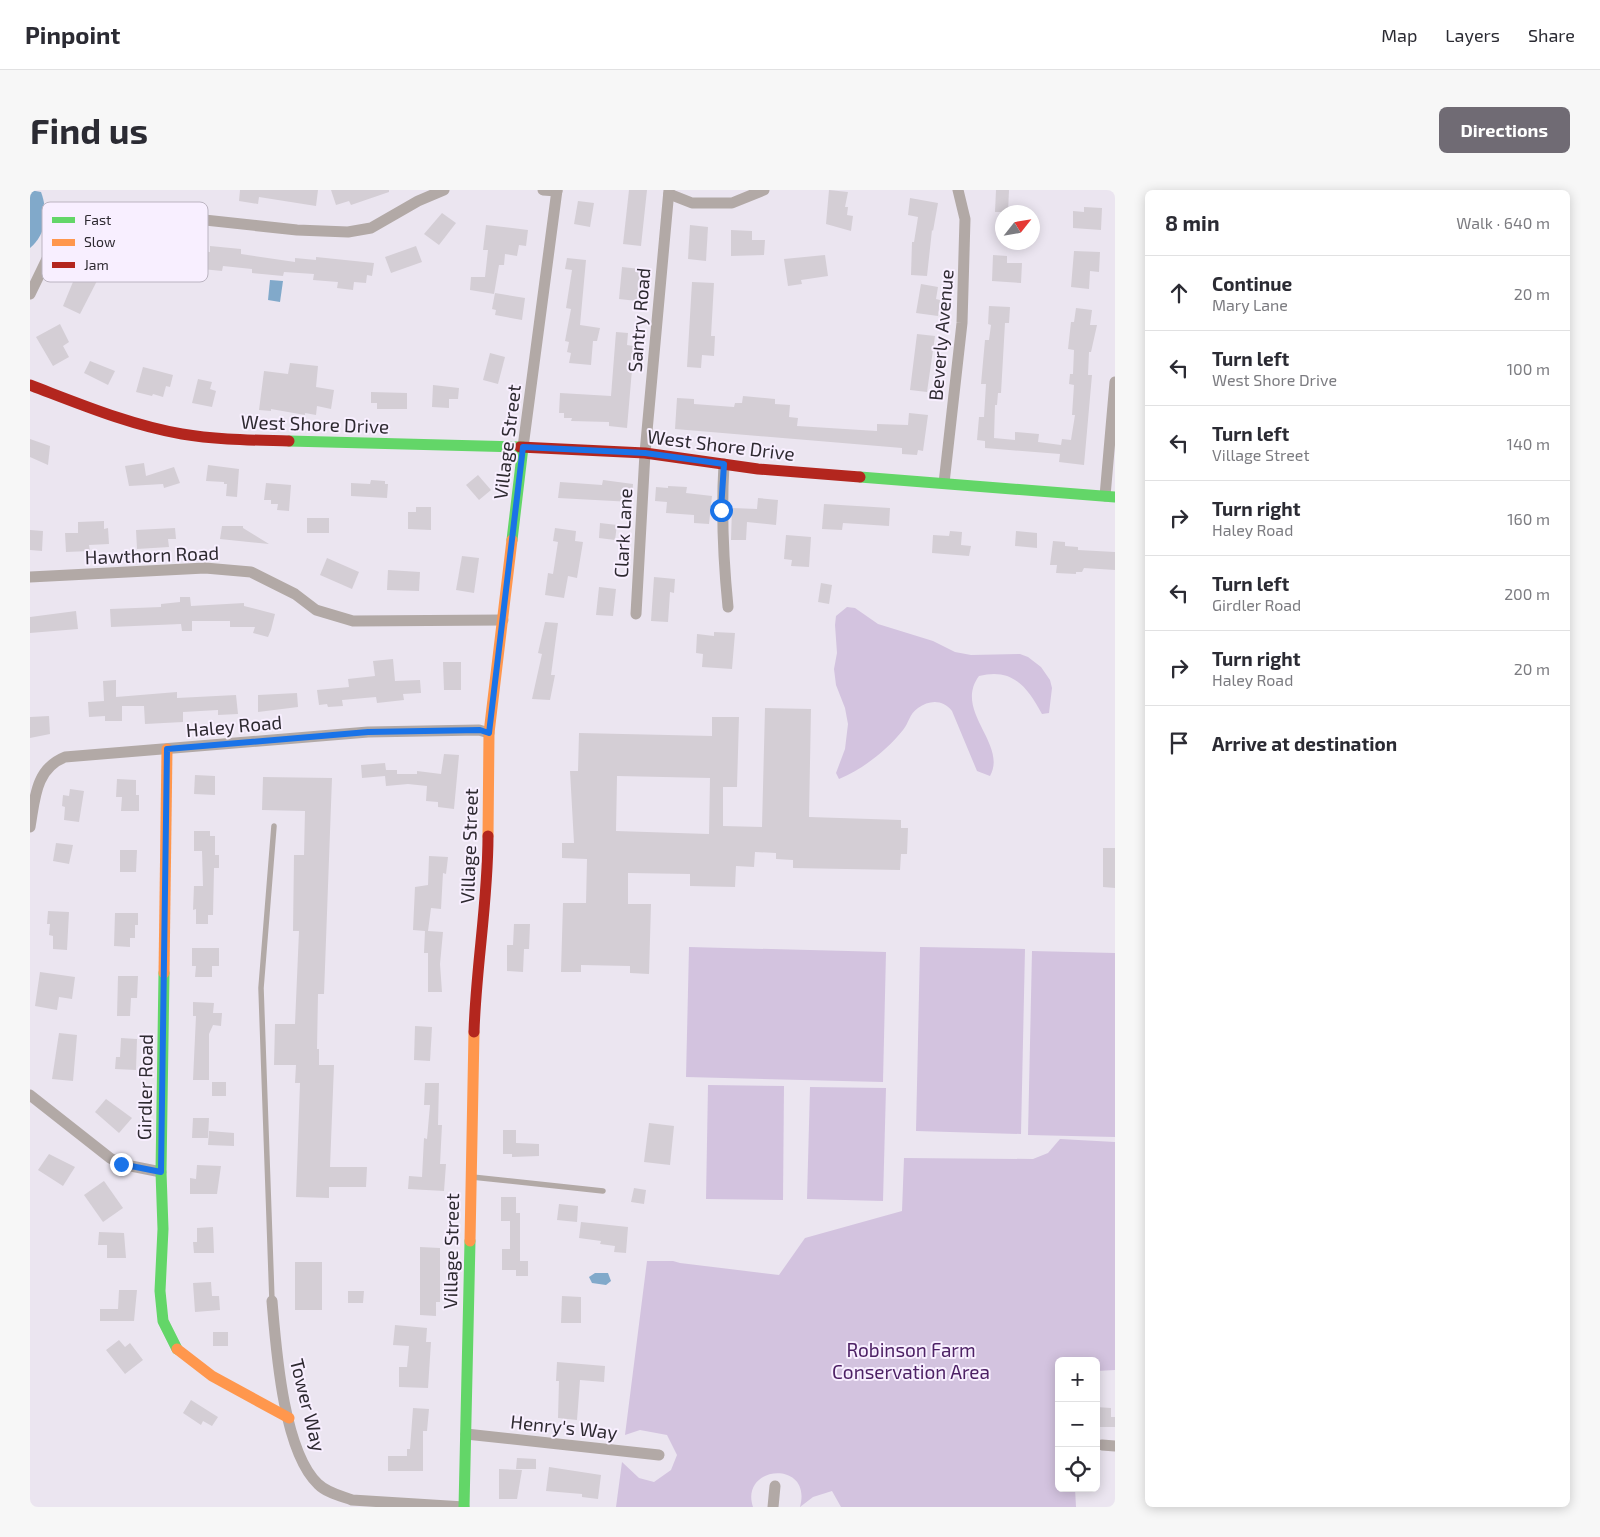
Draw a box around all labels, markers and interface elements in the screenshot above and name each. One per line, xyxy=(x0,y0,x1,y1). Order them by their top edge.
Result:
text: Pinpoint xyxy=(25,20,120,49)
text: Map xyxy=(1381,24,1417,46)
text: Layers xyxy=(1445,24,1500,46)
text: Share xyxy=(1528,24,1575,46)
button: Directions xyxy=(1439,107,1570,153)
text: Find us xyxy=(30,109,148,151)
legend xyxy=(42,202,208,282)
north arrow xyxy=(995,205,1040,250)
text: 8 min xyxy=(1165,210,1220,235)
text: Fast xyxy=(84,211,111,228)
text: Walk · 640 m xyxy=(1456,213,1550,232)
text: Slow xyxy=(84,233,116,250)
text: Jam xyxy=(84,256,109,273)
street label: Santry Road xyxy=(622,267,655,373)
street label: Beverly Avenue xyxy=(923,268,958,402)
text: Continue xyxy=(1212,272,1292,295)
icon: ahead xyxy=(1165,279,1193,307)
text: 20 m xyxy=(1514,284,1550,303)
text: Mary Lane xyxy=(1212,295,1288,314)
text: Turn left xyxy=(1212,347,1289,370)
icon: left xyxy=(1165,354,1193,382)
text: 100 m xyxy=(1507,359,1550,378)
text: West Shore Drive xyxy=(1212,370,1337,389)
street label: Village Street xyxy=(488,383,525,501)
street label: West Shore Drive xyxy=(240,409,390,438)
text: Turn left xyxy=(1212,422,1289,445)
street label: West Shore Drive xyxy=(646,424,796,465)
icon: left xyxy=(1165,429,1193,457)
text: 140 m xyxy=(1507,434,1550,453)
text: Village Street xyxy=(1212,445,1310,464)
street label: Clark Lane xyxy=(609,488,636,578)
text: Turn right xyxy=(1212,497,1300,520)
route start xyxy=(710,499,733,522)
icon: right xyxy=(1165,504,1193,532)
text: 160 m xyxy=(1507,509,1550,528)
text: Haley Road xyxy=(1212,520,1293,539)
street label: Hawthorn Road xyxy=(84,541,220,568)
text: Turn left xyxy=(1212,572,1289,595)
icon: left xyxy=(1165,579,1193,607)
text: 200 m xyxy=(1504,584,1550,603)
text: Girdler Road xyxy=(1212,595,1301,614)
text: Turn right xyxy=(1212,647,1300,670)
icon: right xyxy=(1165,654,1193,682)
text: 20 m xyxy=(1514,659,1550,678)
text: Haley Road xyxy=(1212,670,1293,689)
street label: Haley Road xyxy=(185,710,283,741)
icon: arrive xyxy=(1165,729,1193,757)
text: Arrive at destination xyxy=(1212,732,1397,755)
street label: Village Street xyxy=(455,788,482,904)
street label: Girdler Road xyxy=(132,1034,157,1140)
route end xyxy=(110,1153,133,1176)
street label: Village Street xyxy=(438,1193,463,1309)
park label: Robinson Farm Conservation Area xyxy=(832,1338,990,1383)
street label: Tower Way xyxy=(286,1356,331,1454)
map controls xyxy=(1055,1357,1100,1492)
button: + xyxy=(1055,1357,1100,1402)
button: − xyxy=(1055,1402,1100,1447)
street label: Henry's Way xyxy=(509,1409,619,1444)
button: locate xyxy=(1055,1447,1100,1492)

